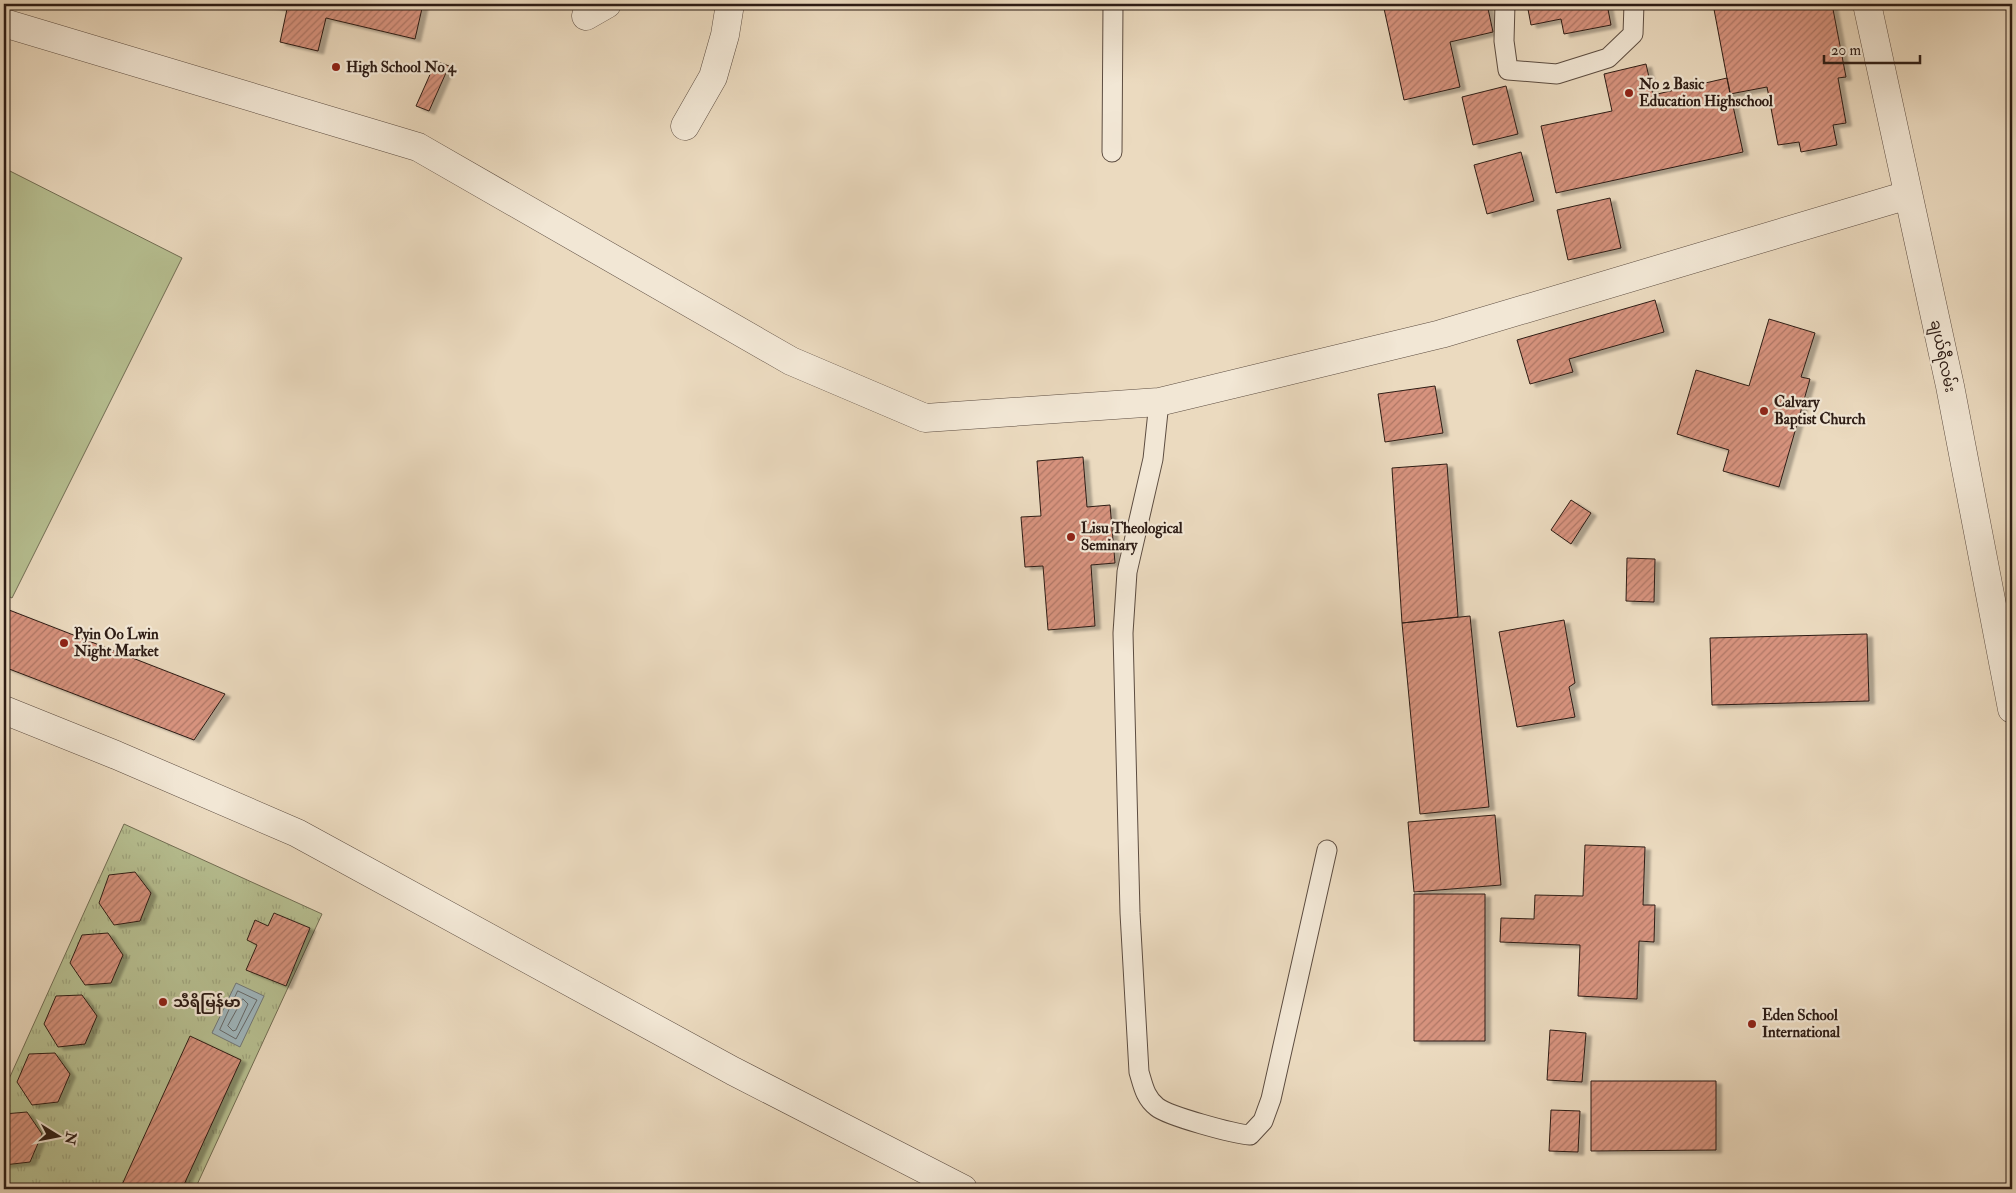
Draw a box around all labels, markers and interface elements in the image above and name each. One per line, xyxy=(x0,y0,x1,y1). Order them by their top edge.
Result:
scale bar xyxy=(1824,32,1920,64)
text: 20 m xyxy=(1831,41,1861,60)
place label: High School No 4 xyxy=(346,58,457,78)
marker: High School No 4 xyxy=(330,61,342,73)
place label: No 2 Basic Education Highschool xyxy=(1638,75,1773,112)
marker: No 2 Basic Education Highschool xyxy=(1623,87,1635,99)
street label: ချယ်ရီလမ်း xyxy=(1924,318,1960,394)
place label: Calvary Baptist Church xyxy=(1774,393,1866,430)
marker: Calvary Baptist Church xyxy=(1758,405,1770,417)
place label: Lisu Theological Seminary xyxy=(1081,519,1183,556)
marker: Lisu Theological Seminary xyxy=(1065,531,1077,543)
place label: Pyin Oo Lwin Night Market xyxy=(73,625,159,662)
marker: Pyin Oo Lwin Night Market xyxy=(58,637,70,649)
place label: သီရိမြန်မာ xyxy=(173,992,241,1014)
marker: သီရိမြန်မာ xyxy=(157,996,169,1008)
place label: Eden School International xyxy=(1762,1006,1840,1042)
marker: Eden School International xyxy=(1746,1018,1758,1030)
north arrow xyxy=(32,1110,82,1160)
text: N xyxy=(61,1130,80,1146)

